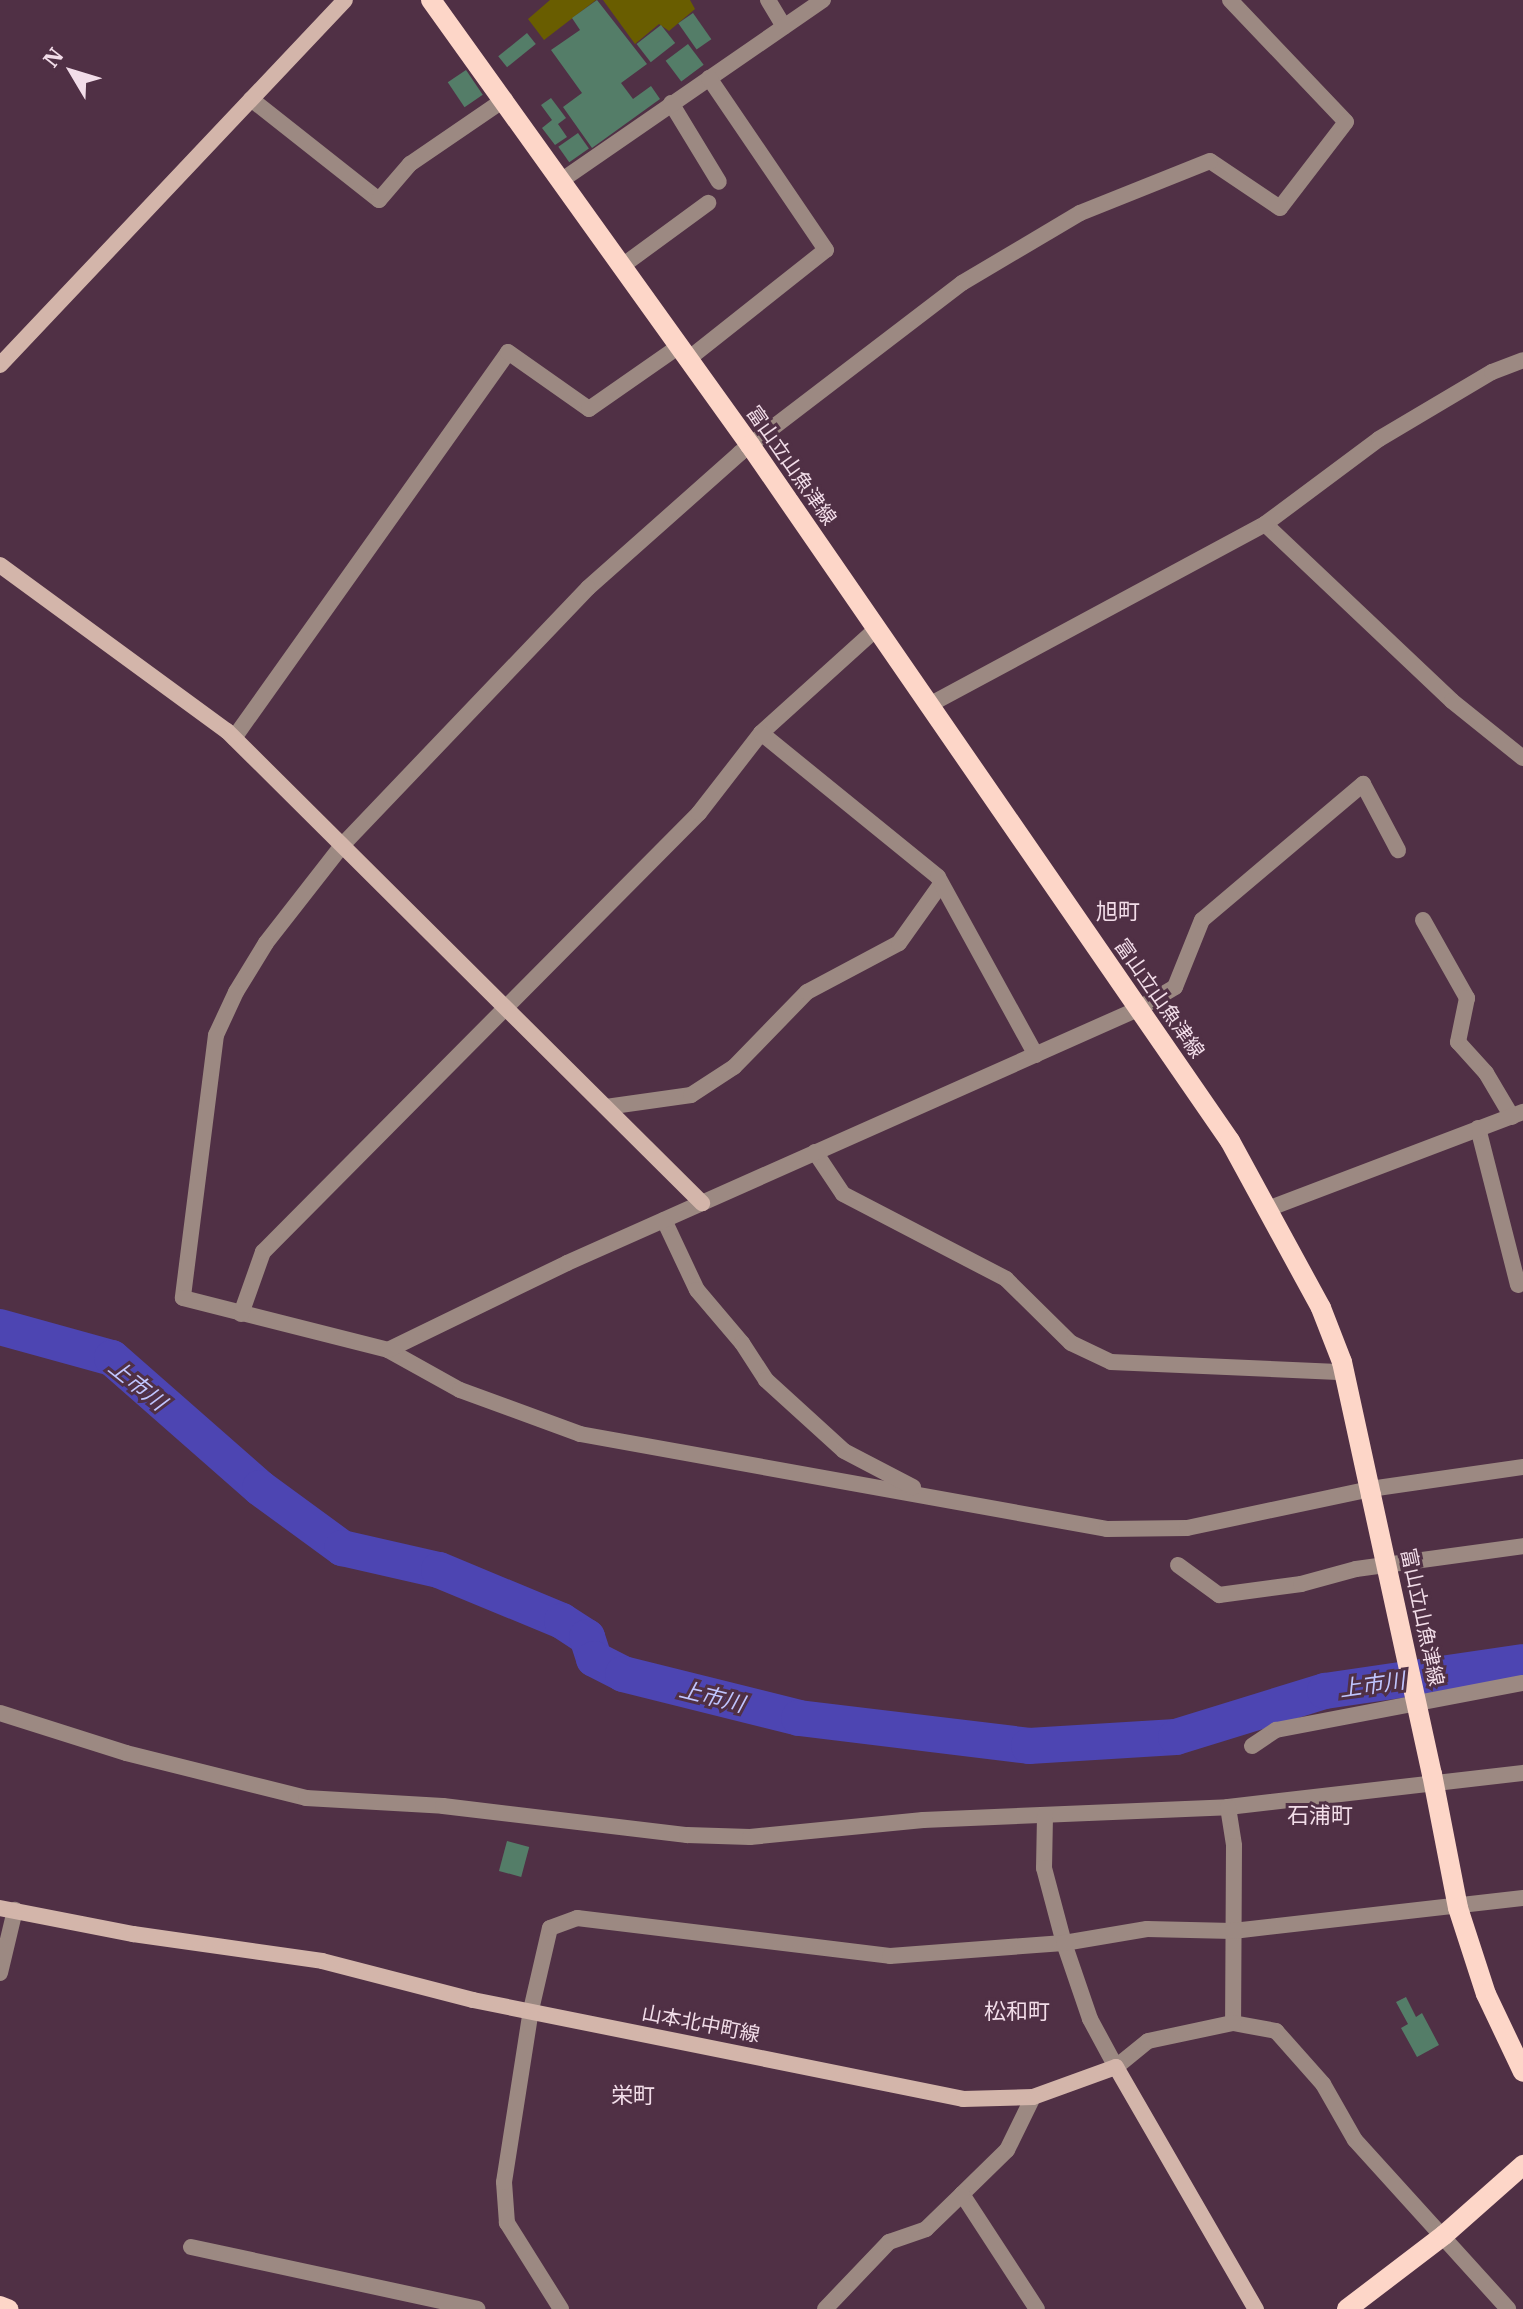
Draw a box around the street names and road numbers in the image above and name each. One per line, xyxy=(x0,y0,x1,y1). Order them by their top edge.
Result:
street label: 富山立山魚津線 xyxy=(742,401,842,529)
street label: 富山立山魚津線 xyxy=(1110,934,1210,1062)
street label: 富山立山魚津線 xyxy=(1397,1546,1449,1688)
street label: 山本北中町線 xyxy=(640,2000,762,2046)

